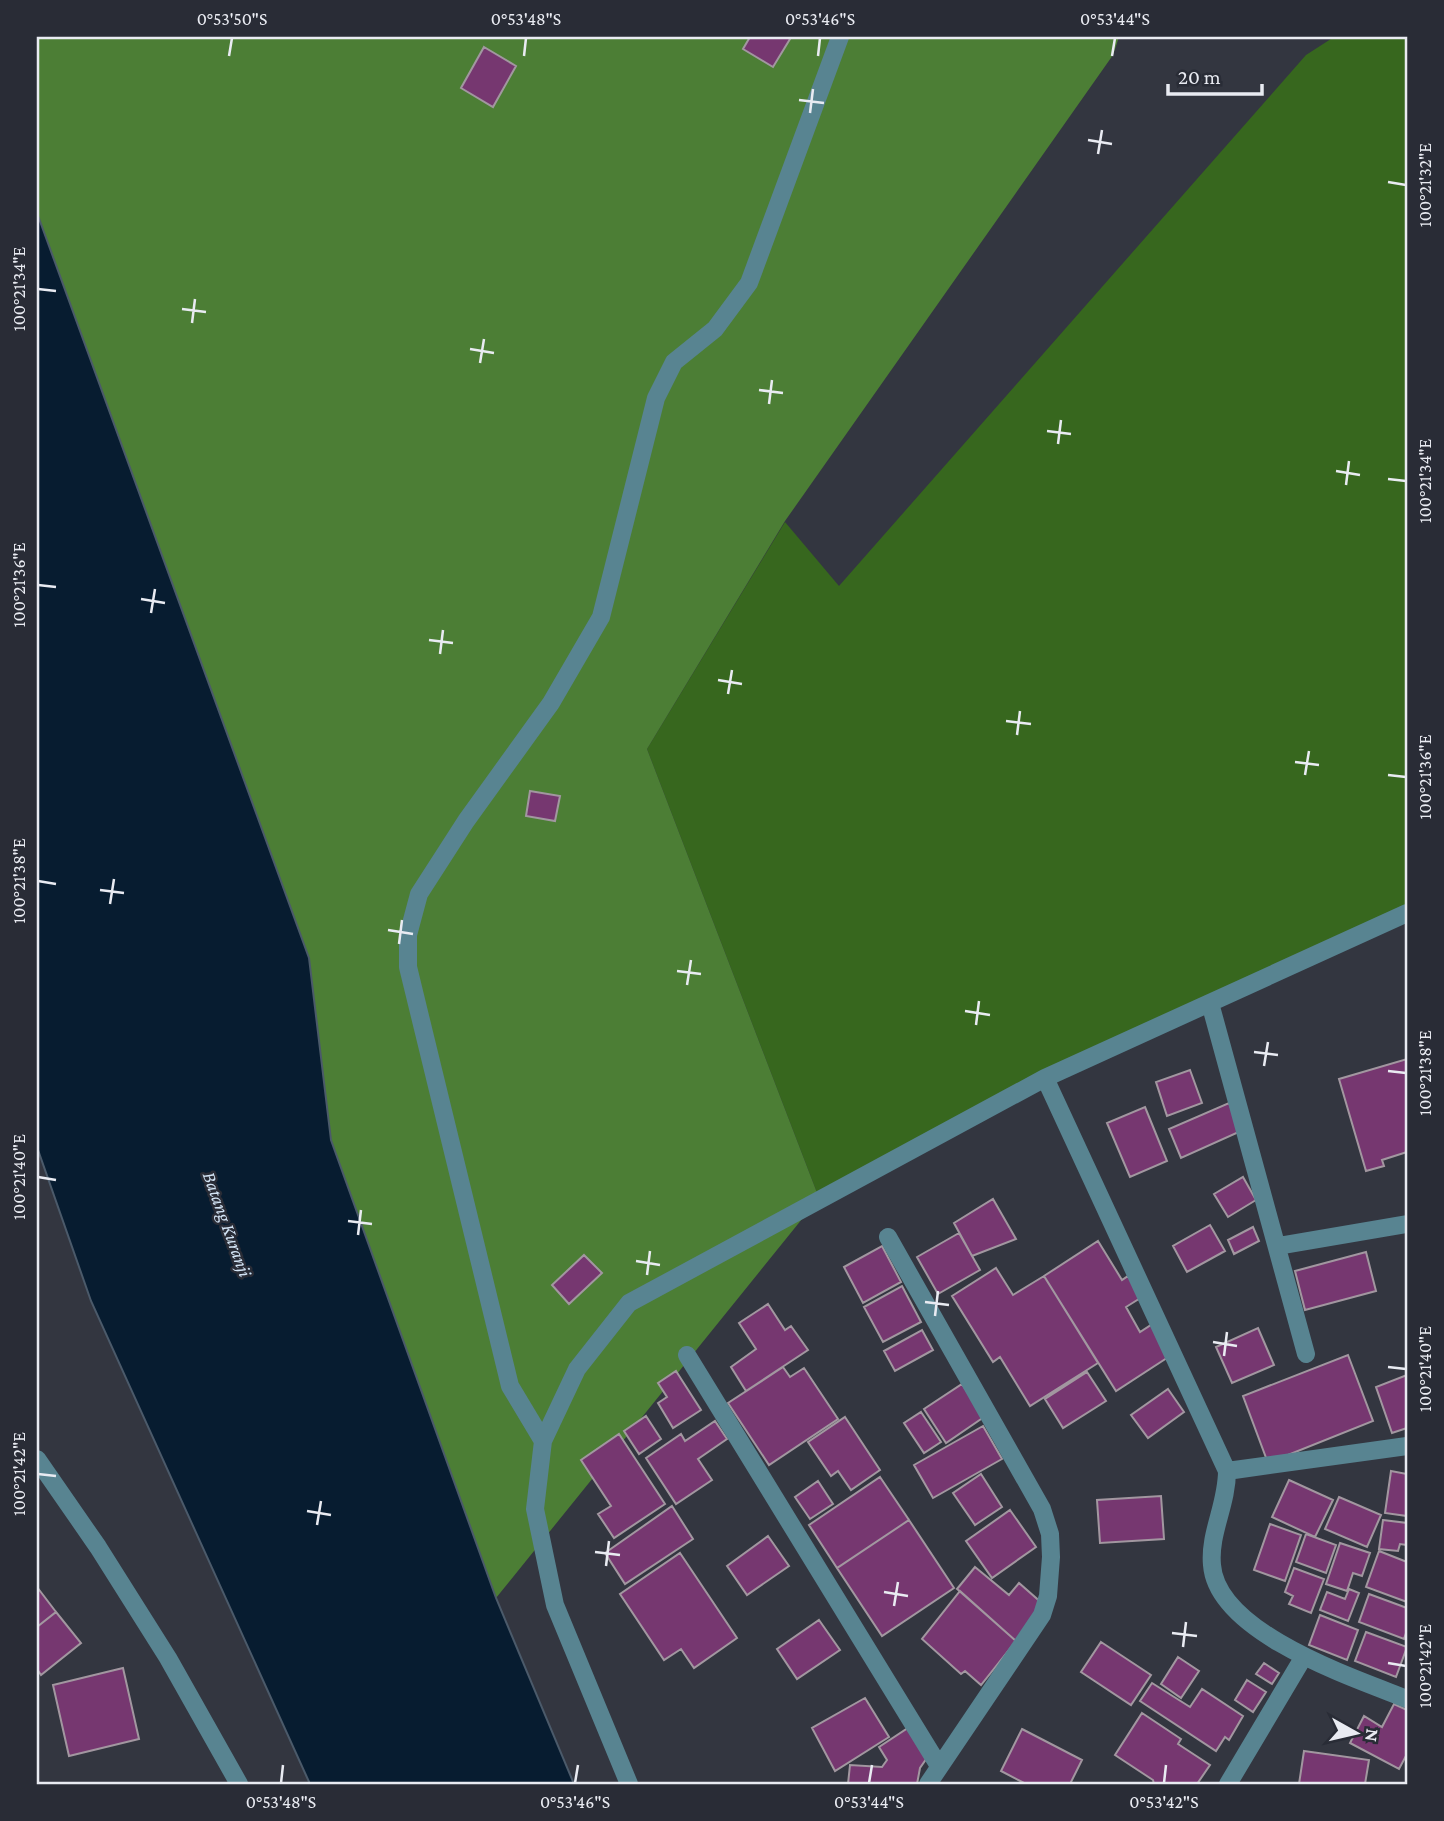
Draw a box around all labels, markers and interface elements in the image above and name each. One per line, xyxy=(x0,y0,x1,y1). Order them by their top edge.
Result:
text: 0°53'50"S xyxy=(197,9,267,29)
text: 0°53'48"S xyxy=(491,9,561,29)
text: 0°53'46"S xyxy=(785,9,855,29)
text: 0°53'44"S xyxy=(1080,9,1150,29)
scale bar xyxy=(1168,52,1262,96)
text: 20 m xyxy=(1178,65,1221,89)
text: 100°21'32"E xyxy=(1415,143,1435,227)
text: 100°21'34"E xyxy=(9,246,29,331)
text: 100°21'34"E xyxy=(1415,438,1435,523)
text: 100°21'36"E xyxy=(9,542,29,628)
text: 100°21'36"E xyxy=(1415,734,1435,820)
text: 100°21'38"E xyxy=(9,838,29,924)
text: 100°21'38"E xyxy=(1415,1030,1435,1116)
text: 100°21'40"E xyxy=(9,1134,29,1220)
water label: Batang Kuranji xyxy=(198,1169,257,1281)
text: 100°21'40"E xyxy=(1415,1326,1435,1412)
text: 100°21'42"E xyxy=(9,1432,29,1516)
text: 100°21'42"E xyxy=(1415,1624,1435,1708)
north arrow xyxy=(1322,1699,1392,1769)
text: N xyxy=(1361,1727,1384,1743)
text: 0°53'48"S xyxy=(246,1792,316,1812)
text: 0°53'46"S xyxy=(540,1792,610,1812)
text: 0°53'44"S xyxy=(834,1792,904,1812)
text: 0°53'42"S xyxy=(1129,1792,1199,1812)

